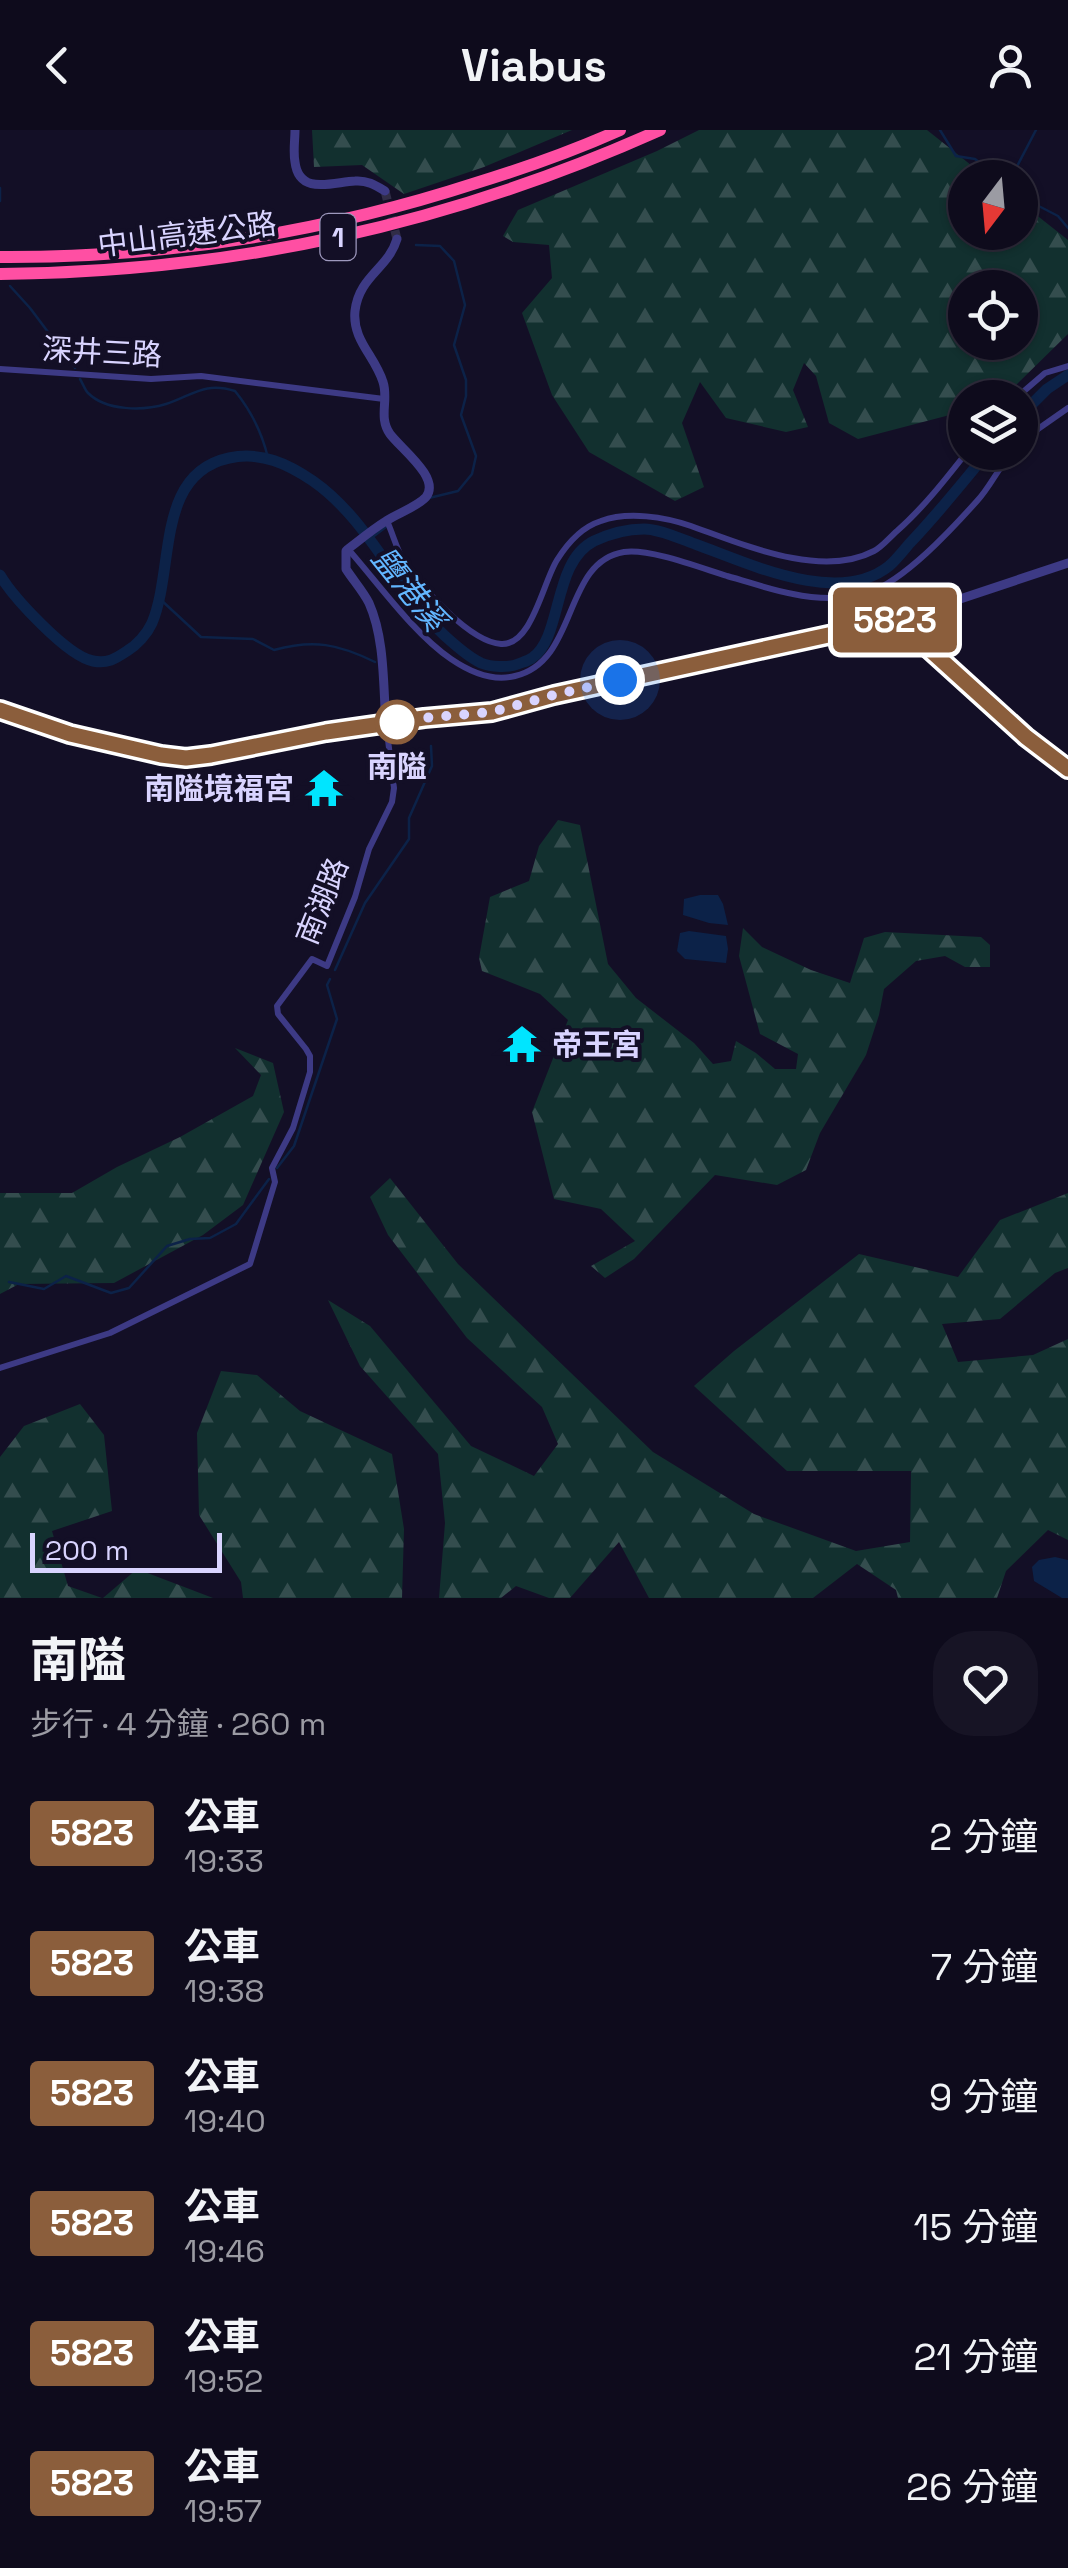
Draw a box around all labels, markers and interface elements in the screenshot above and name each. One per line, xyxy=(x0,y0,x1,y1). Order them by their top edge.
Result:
text: Viabus xyxy=(461,37,607,94)
icon: back xyxy=(30,38,85,93)
icon: person xyxy=(983,38,1038,93)
north arrow xyxy=(948,160,1038,250)
map controls xyxy=(948,160,1038,470)
street label: 中山高速公路 xyxy=(95,204,279,264)
road number: 1 xyxy=(320,214,356,260)
button: locate xyxy=(948,270,1038,360)
street label: 深井三路 xyxy=(41,329,163,375)
button: layers xyxy=(948,380,1038,470)
water label: 鹽港溪 xyxy=(363,539,457,642)
line badge: 5823 xyxy=(825,588,965,652)
text: 5823 xyxy=(853,598,937,642)
your location xyxy=(595,655,645,705)
marker: 南隘 xyxy=(376,701,418,743)
place label: 南隘 xyxy=(367,747,427,786)
temple icon: 南隘境福宮 xyxy=(303,767,345,809)
place label: 南隘境福宮 xyxy=(144,769,294,808)
street label: 南湖路 xyxy=(287,852,357,950)
temple icon: 帝王宮 xyxy=(501,1023,543,1065)
place label: 帝王宮 xyxy=(552,1025,642,1064)
scale bar xyxy=(30,1528,222,1572)
text: 200 m xyxy=(45,1532,129,1568)
text: 南隘 xyxy=(30,1630,126,1691)
button: heart xyxy=(933,1631,1038,1736)
text: 步行 · 4 分鐘 · 260 m xyxy=(30,1704,326,1744)
text: 公車 xyxy=(184,1793,260,1841)
text: 5823 xyxy=(50,1811,134,1855)
text: 2 分鐘 xyxy=(929,1813,1038,1861)
text: 19:33 xyxy=(184,1841,264,1881)
text: 公車 xyxy=(184,1923,260,1971)
text: 5823 xyxy=(50,1941,134,1985)
text: 7 分鐘 xyxy=(931,1943,1038,1991)
text: 19:38 xyxy=(184,1971,264,2011)
text: 公車 xyxy=(184,2053,260,2101)
text: 5823 xyxy=(50,2071,134,2115)
text: 9 分鐘 xyxy=(929,2073,1038,2121)
text: 19:40 xyxy=(184,2101,266,2141)
text: 公車 xyxy=(184,2183,260,2231)
text: 5823 xyxy=(50,2201,134,2245)
text: 15 分鐘 xyxy=(914,2203,1038,2251)
text: 19:46 xyxy=(184,2231,265,2271)
text: 公車 xyxy=(184,2313,260,2361)
text: 5823 xyxy=(50,2331,134,2375)
text: 21 分鐘 xyxy=(913,2333,1038,2381)
text: 19:52 xyxy=(184,2361,263,2401)
text: 公車 xyxy=(184,2443,260,2491)
text: 5823 xyxy=(50,2461,134,2505)
text: 26 分鐘 xyxy=(906,2463,1038,2511)
text: 19:57 xyxy=(184,2491,262,2531)

